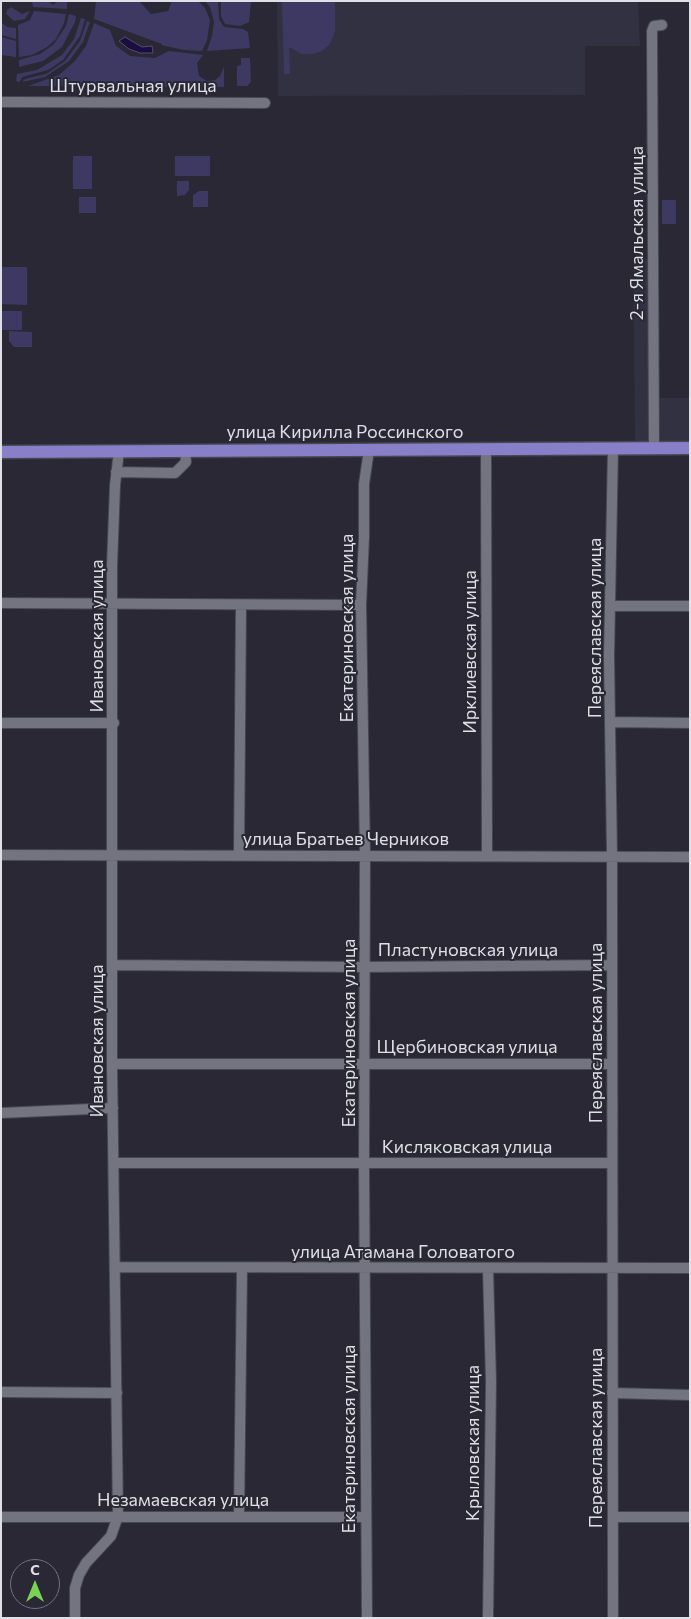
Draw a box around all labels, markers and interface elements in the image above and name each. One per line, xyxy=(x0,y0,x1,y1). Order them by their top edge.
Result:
street label: Штурвальная улица xyxy=(49,75,217,97)
street label: 2-я Ямальская улица xyxy=(626,146,648,320)
street label: улица Кирилла Россинского xyxy=(227,421,463,443)
street label: Екатериновская улица xyxy=(336,534,358,722)
street label: Переяславская улица xyxy=(584,538,606,718)
street label: Ивановская улица xyxy=(86,559,108,713)
street label: Ирклиевская улица xyxy=(459,570,481,734)
street label: улица Братьев Черников xyxy=(243,828,449,850)
street label: Екатериновская улица xyxy=(338,939,360,1127)
street label: Пластуновская улица xyxy=(378,939,558,961)
street label: Переяславская улица xyxy=(585,943,607,1123)
street label: Ивановская улица xyxy=(86,964,108,1118)
street label: Щербиновская улица xyxy=(376,1036,558,1058)
street label: Кисляковская улица xyxy=(382,1136,552,1158)
street label: улица Атамана Головатого xyxy=(291,1241,515,1263)
street label: Екатериновская улица xyxy=(338,1345,360,1533)
street label: Переяславская улица xyxy=(585,1348,607,1528)
street label: Крыловская улица xyxy=(462,1365,484,1521)
street label: Незамаевская улица xyxy=(97,1489,269,1511)
north arrow xyxy=(10,1559,60,1609)
text: С xyxy=(30,1561,40,1578)

